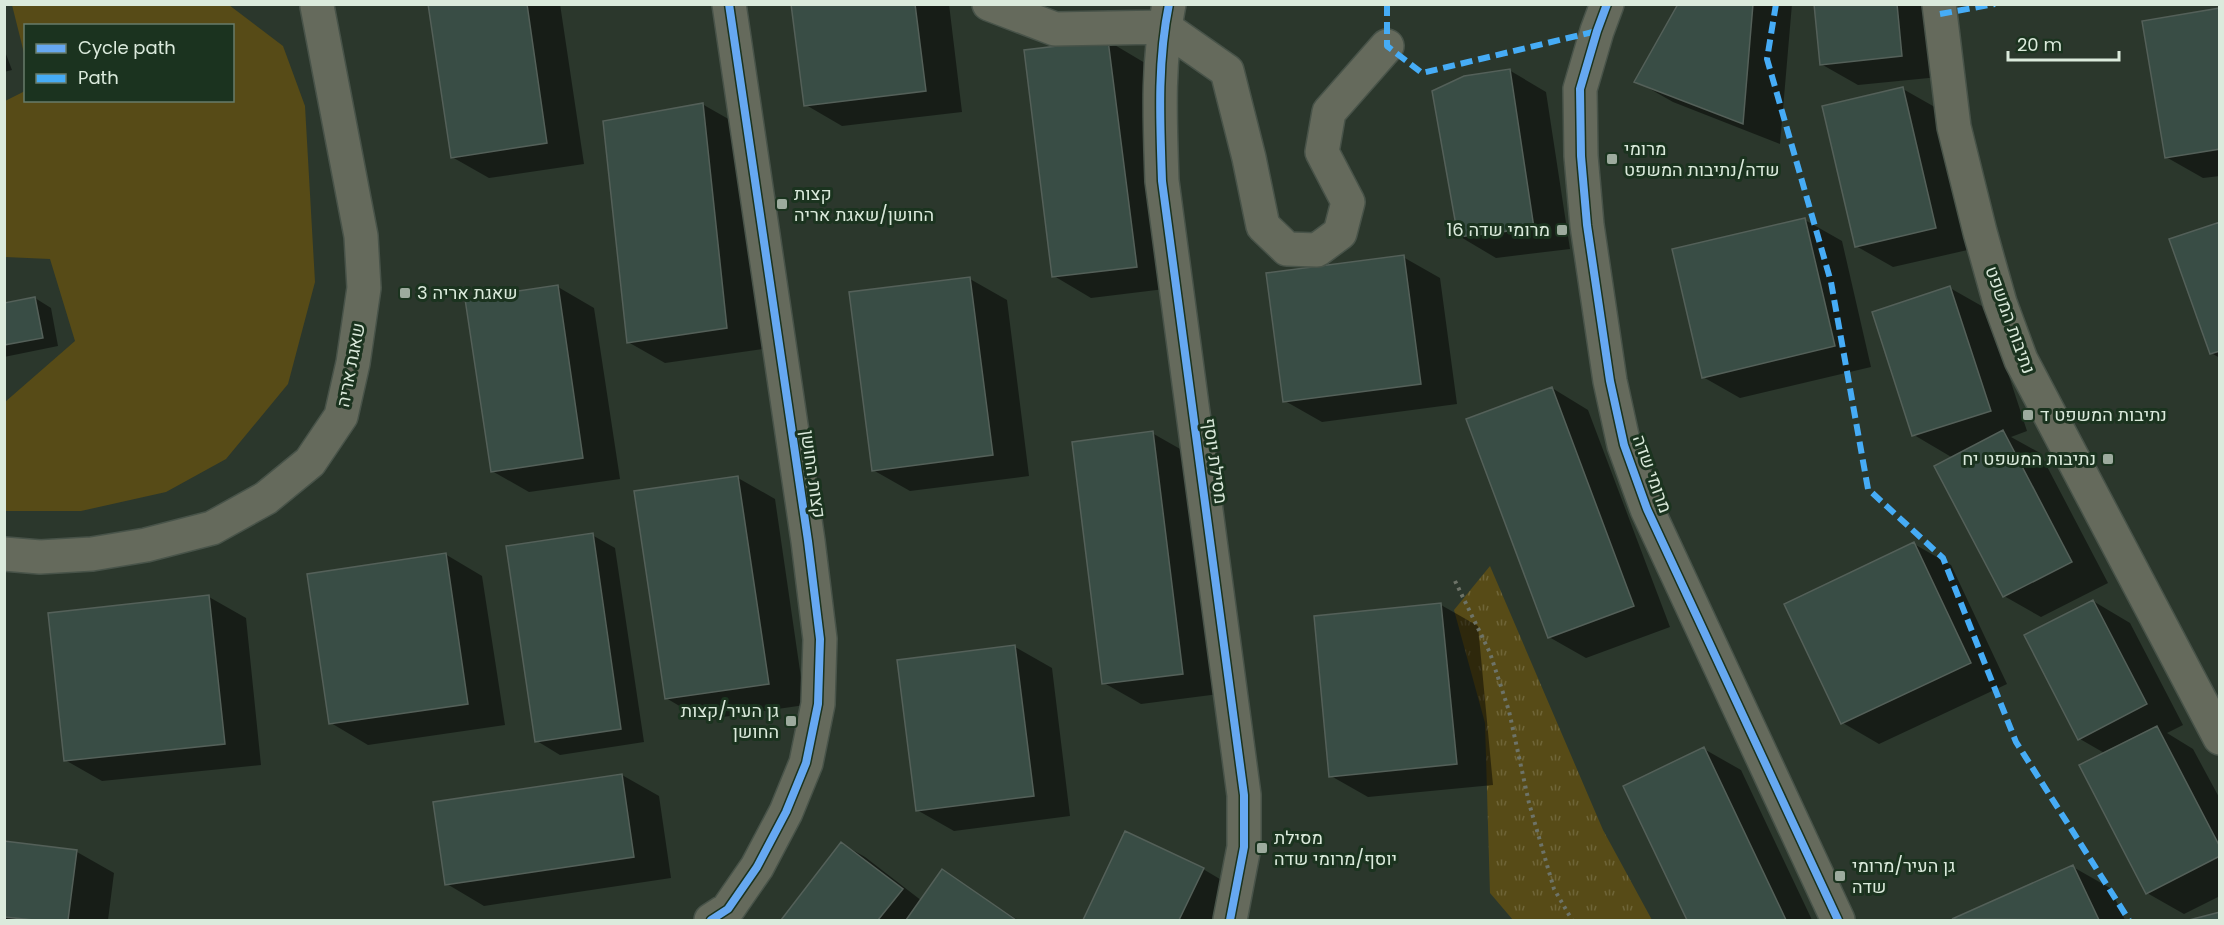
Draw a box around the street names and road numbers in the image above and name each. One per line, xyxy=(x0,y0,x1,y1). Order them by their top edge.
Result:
street label: נתיבות המשפט xyxy=(1979,263,2041,377)
street label: שאגת אריה xyxy=(330,321,371,409)
street label: מסילת יוסף xyxy=(1197,416,1234,506)
street label: קצות החושן xyxy=(795,428,832,520)
street label: מרומי שדה xyxy=(1627,431,1678,516)

